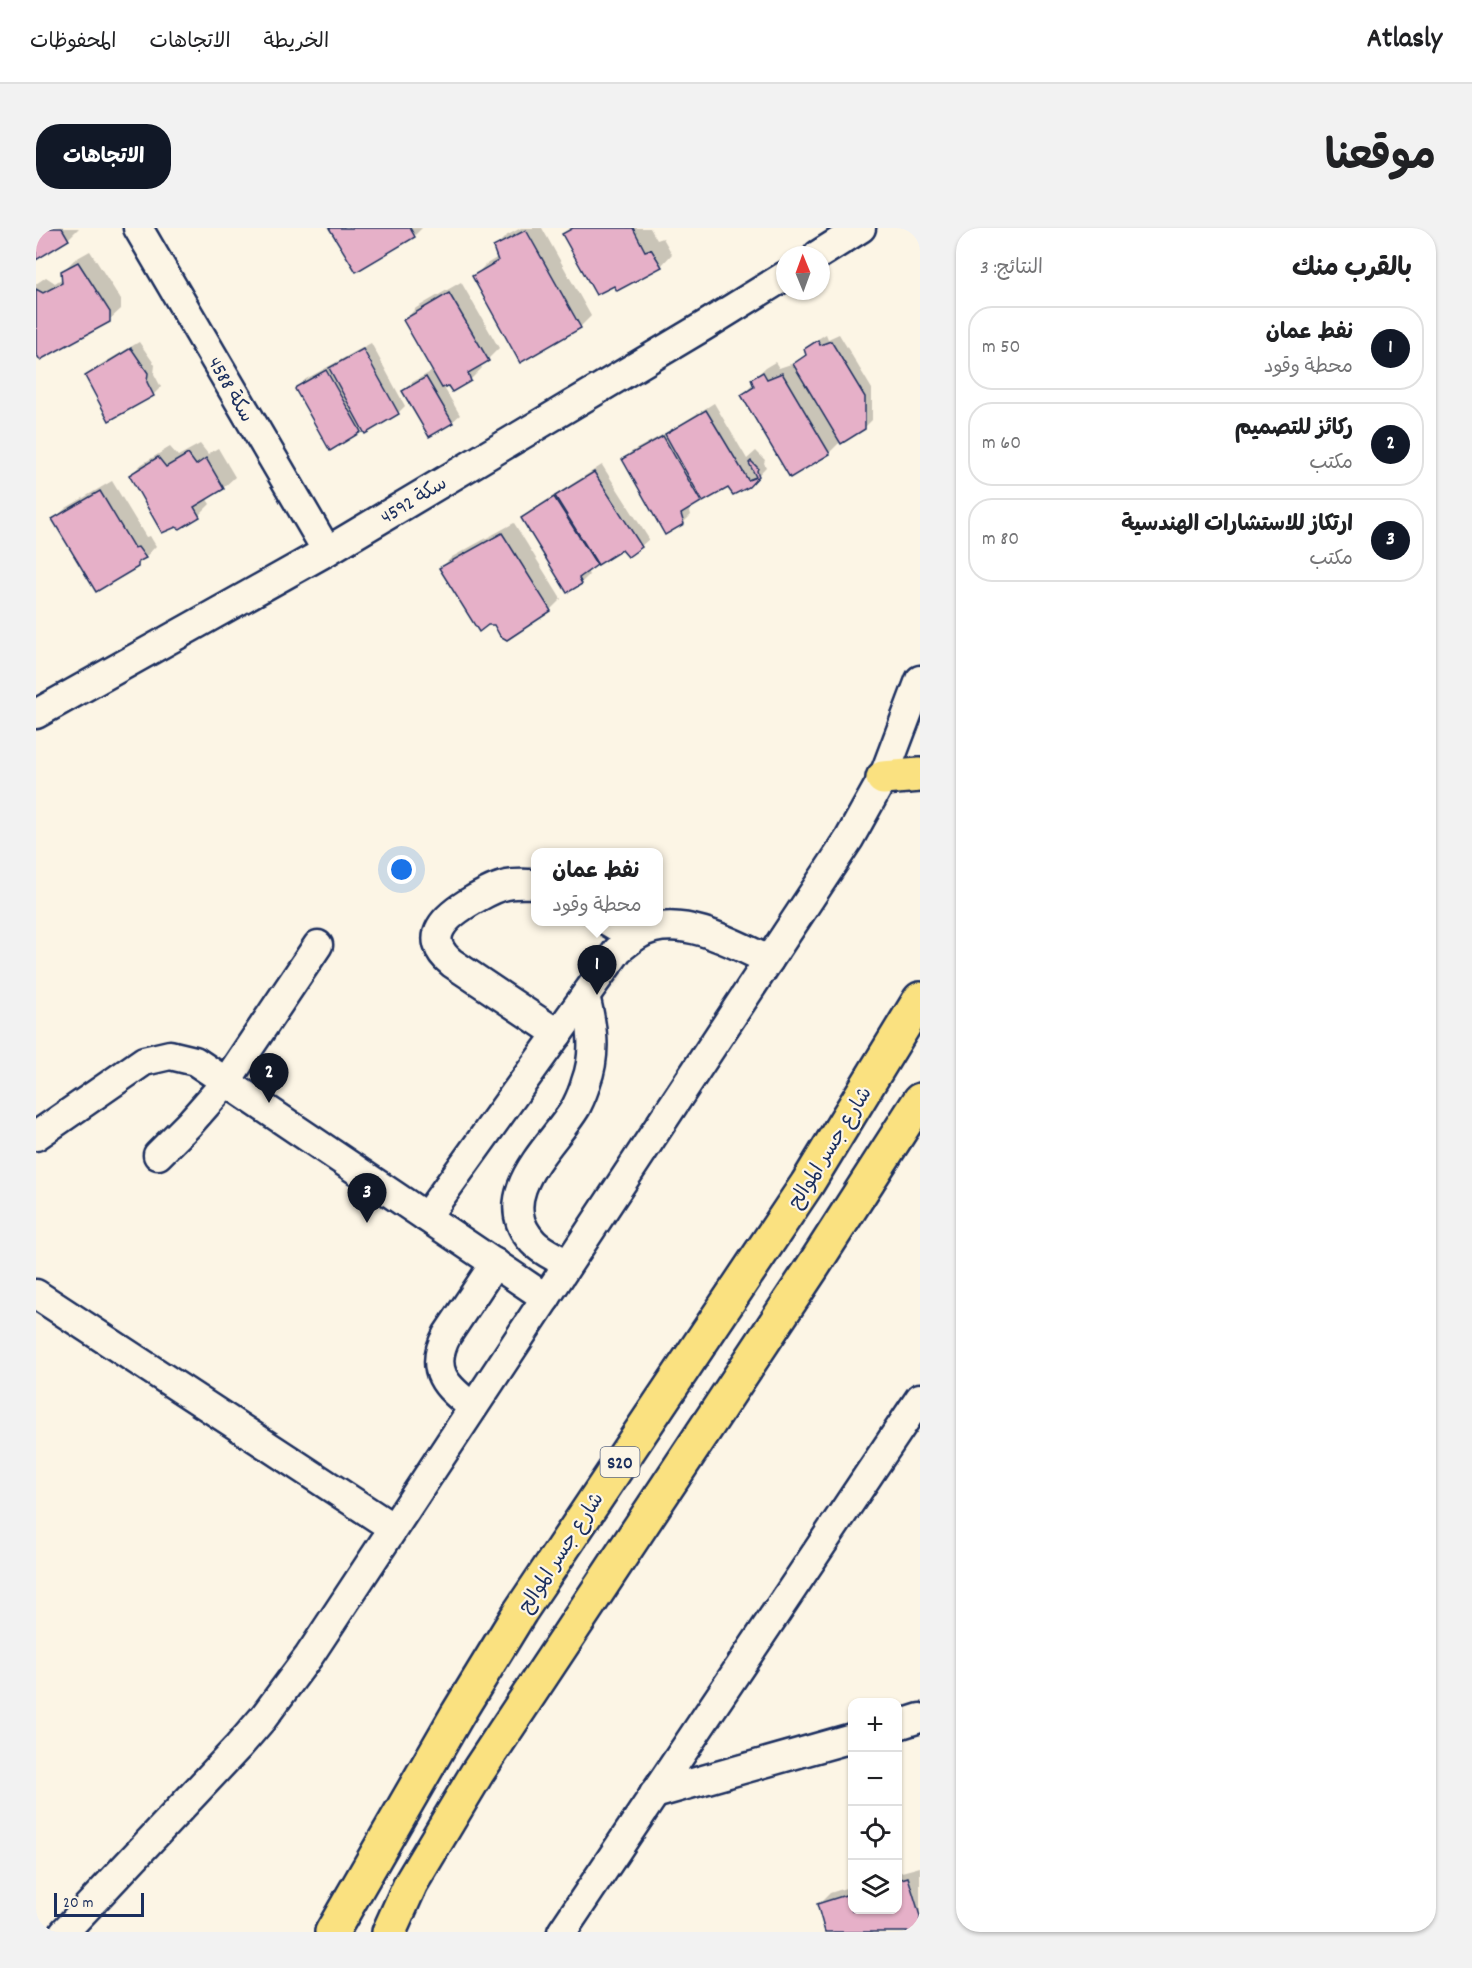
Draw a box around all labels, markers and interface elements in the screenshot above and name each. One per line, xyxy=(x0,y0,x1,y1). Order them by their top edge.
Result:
text: Atlasly xyxy=(1367,21,1442,61)
text: المحفوظات xyxy=(30,28,116,58)
text: الاتجاهات xyxy=(149,28,231,58)
text: الخريطة xyxy=(264,28,329,58)
button: الاتجاهات xyxy=(36,124,171,189)
text: موقعنا xyxy=(1325,130,1436,190)
north arrow xyxy=(776,246,830,300)
text: بالقرب منك xyxy=(1292,251,1412,288)
text: النتائج: 3 xyxy=(980,255,1043,283)
text: نفط عمان xyxy=(1266,318,1353,349)
text: 50 m xyxy=(982,334,1021,362)
text: 1 xyxy=(1388,334,1393,362)
street label: سكة 4588 xyxy=(199,353,259,428)
text: محطة وقود xyxy=(1264,354,1353,382)
text: ركائز للتصميم xyxy=(1235,414,1353,445)
text: 60 m xyxy=(982,430,1021,458)
text: 2 xyxy=(1386,430,1395,458)
text: مكتب xyxy=(1309,450,1353,478)
street label: سكة 4592 xyxy=(376,471,453,532)
text: ارتكاز للاستشارات الهندسية xyxy=(1121,510,1353,541)
text: 80 m xyxy=(982,526,1019,554)
text: 3 xyxy=(1386,526,1395,554)
text: مكتب xyxy=(1309,546,1353,574)
popup xyxy=(531,848,663,926)
your location xyxy=(387,855,416,884)
text: نفط عمان xyxy=(552,857,639,888)
text: محطة وقود xyxy=(552,893,642,921)
pin: 1 xyxy=(578,946,616,995)
pin: 2 xyxy=(250,1054,288,1103)
street label: شارع جسر الموالح xyxy=(783,1082,880,1215)
pin: 3 xyxy=(348,1174,386,1223)
road number: S20 xyxy=(600,1447,640,1477)
street label: شارع جسر الموالح xyxy=(513,1488,612,1620)
map controls xyxy=(848,1698,902,1914)
button: + xyxy=(848,1698,902,1752)
button: − xyxy=(848,1752,902,1806)
button: locate xyxy=(848,1806,902,1860)
button: layers xyxy=(848,1860,902,1914)
scale bar xyxy=(54,1890,144,1918)
text: 20 m xyxy=(63,1892,93,1915)

